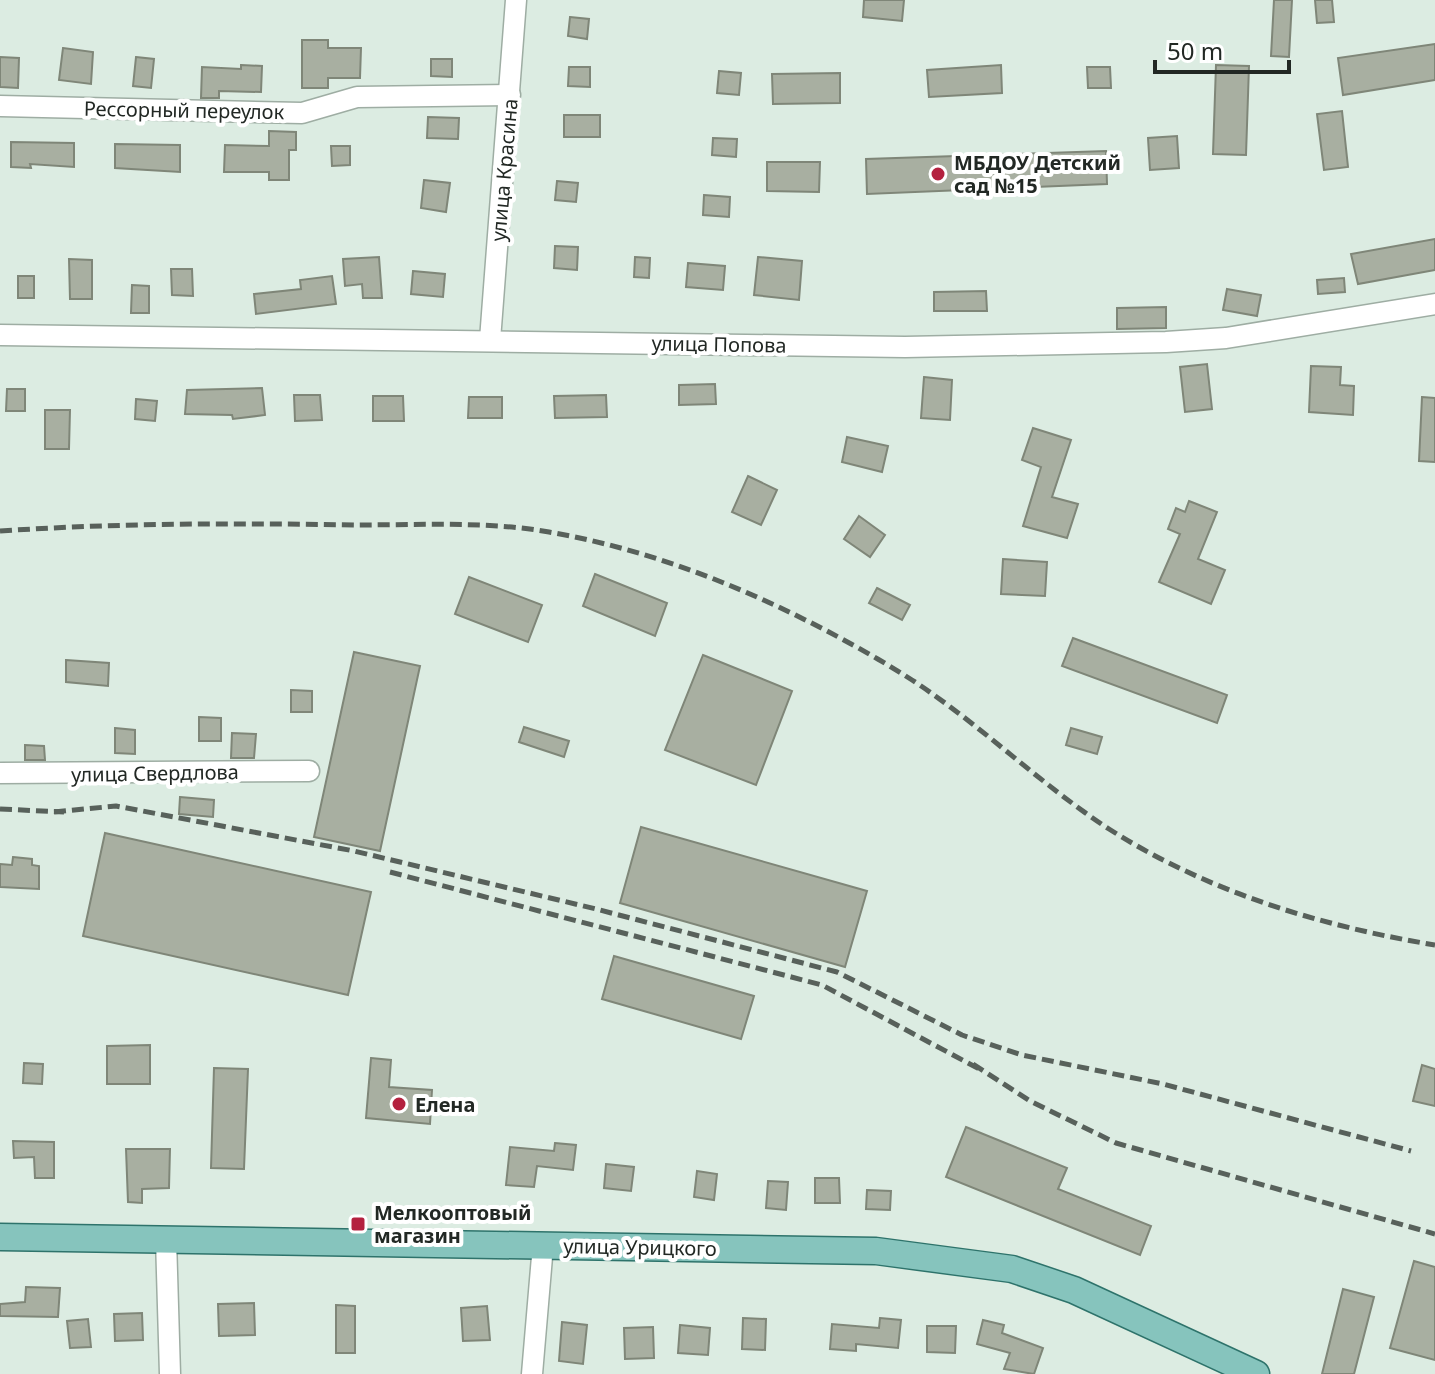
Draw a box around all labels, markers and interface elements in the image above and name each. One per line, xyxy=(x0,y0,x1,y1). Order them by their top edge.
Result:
scale bar xyxy=(1155,24,1289,74)
text: 50 m xyxy=(1167,34,1223,67)
street label: Рессорный переулок xyxy=(84,95,285,125)
street label: улица Красина xyxy=(484,97,524,243)
place label: МБДОУ Детский сад №15 xyxy=(954,149,1121,199)
marker: МБДОУ Детский сад №15 xyxy=(929,165,947,183)
street label: улица Попова xyxy=(651,329,787,359)
street label: улица Свердлова xyxy=(71,758,239,788)
place label: Елена xyxy=(415,1091,475,1118)
marker: Елена xyxy=(390,1095,408,1113)
place label: Мелкооптовый магазин xyxy=(374,1199,532,1249)
marker: Мелкооптовый магазин xyxy=(349,1215,367,1233)
street label: улица Урицкого xyxy=(563,1232,717,1262)

